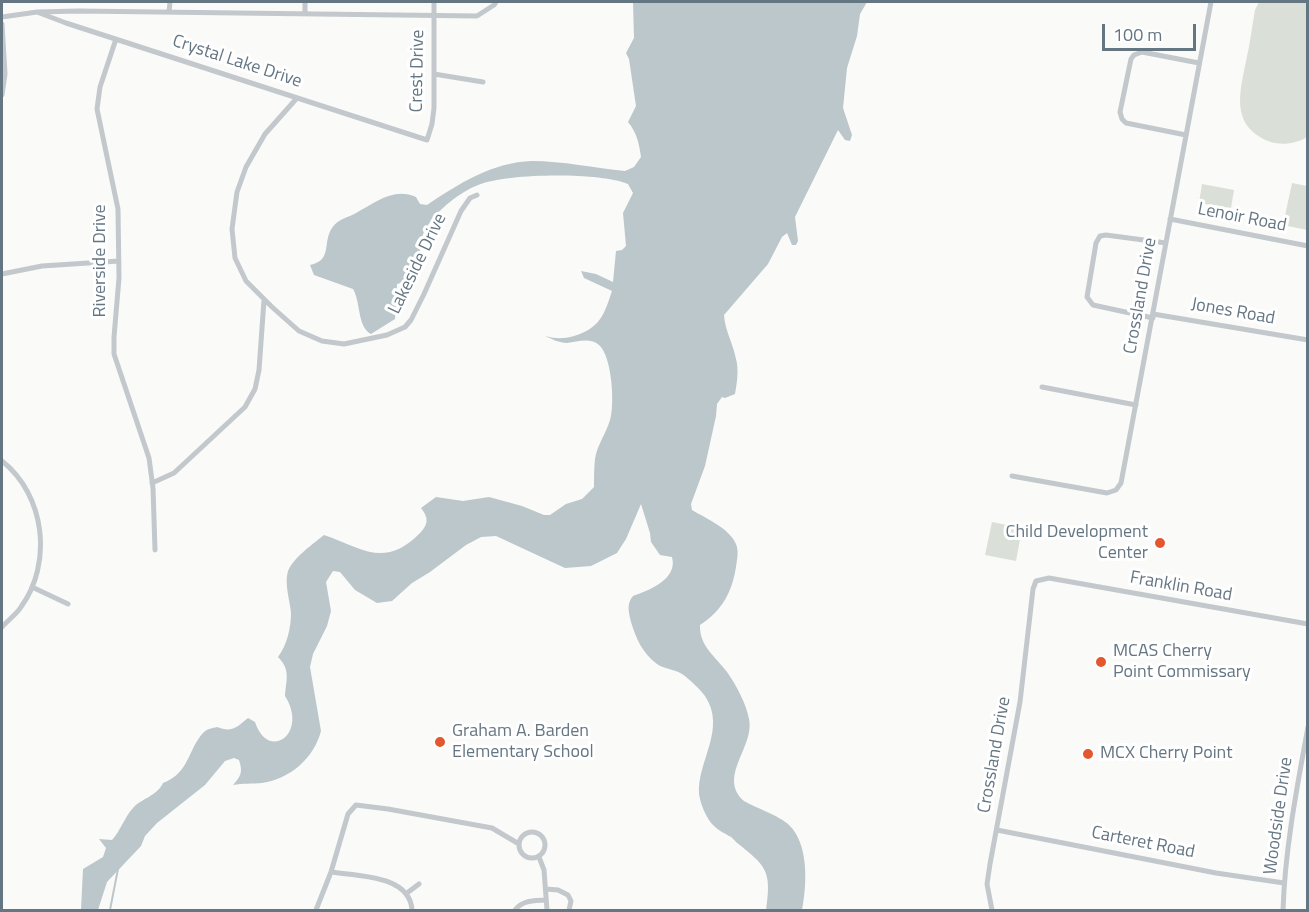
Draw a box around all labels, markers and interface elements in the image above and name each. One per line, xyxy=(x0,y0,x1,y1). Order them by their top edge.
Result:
scale bar xyxy=(1105,12,1200,50)
text: 100 m xyxy=(1113,21,1162,48)
street label: Crest Drive xyxy=(406,29,430,113)
street label: Crystal Lake Drive xyxy=(170,31,304,93)
street label: Lenoir Road xyxy=(1196,199,1288,237)
street label: Riverside Drive xyxy=(90,204,112,318)
street label: Lakeside Drive xyxy=(384,210,452,318)
street label: Crossland Drive xyxy=(1120,236,1162,356)
street label: Jones Road xyxy=(1189,294,1277,330)
place label: Child Development Center xyxy=(1006,522,1148,564)
marker: Child Development Center xyxy=(1153,536,1167,550)
street label: Franklin Road xyxy=(1128,567,1234,607)
place label: MCAS Cherry Point Commissary xyxy=(1113,641,1251,684)
marker: MCAS Cherry Point Commissary xyxy=(1094,655,1108,669)
street label: Crossland Drive xyxy=(974,695,1016,815)
place label: Graham A. Barden Elementary School xyxy=(452,721,594,764)
marker: Graham A. Barden Elementary School xyxy=(433,735,447,749)
place label: MCX Cherry Point xyxy=(1100,743,1233,765)
marker: MCX Cherry Point xyxy=(1081,747,1095,761)
street label: Woodside Drive xyxy=(1260,756,1298,876)
street label: Carteret Road xyxy=(1090,822,1196,864)

